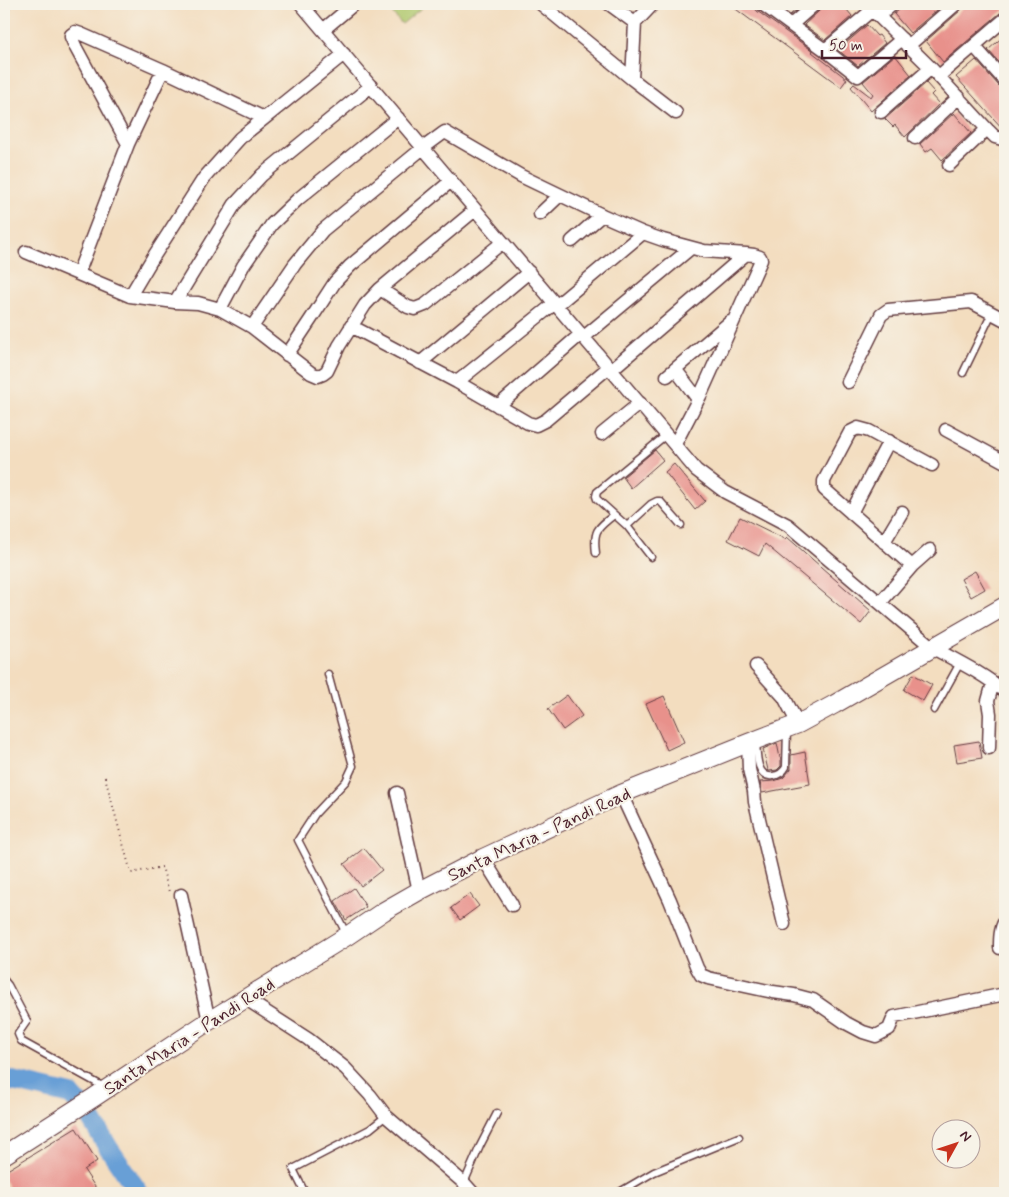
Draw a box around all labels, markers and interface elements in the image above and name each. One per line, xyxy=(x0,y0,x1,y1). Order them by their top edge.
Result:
scale bar xyxy=(822,28,905,60)
text: 50 m xyxy=(829,36,863,56)
street label: Santa Maria - Pandi Road xyxy=(444,782,635,888)
street label: Santa Maria - Pandi Road xyxy=(99,972,280,1101)
north arrow xyxy=(932,1120,982,1170)
text: N xyxy=(955,1127,975,1146)

